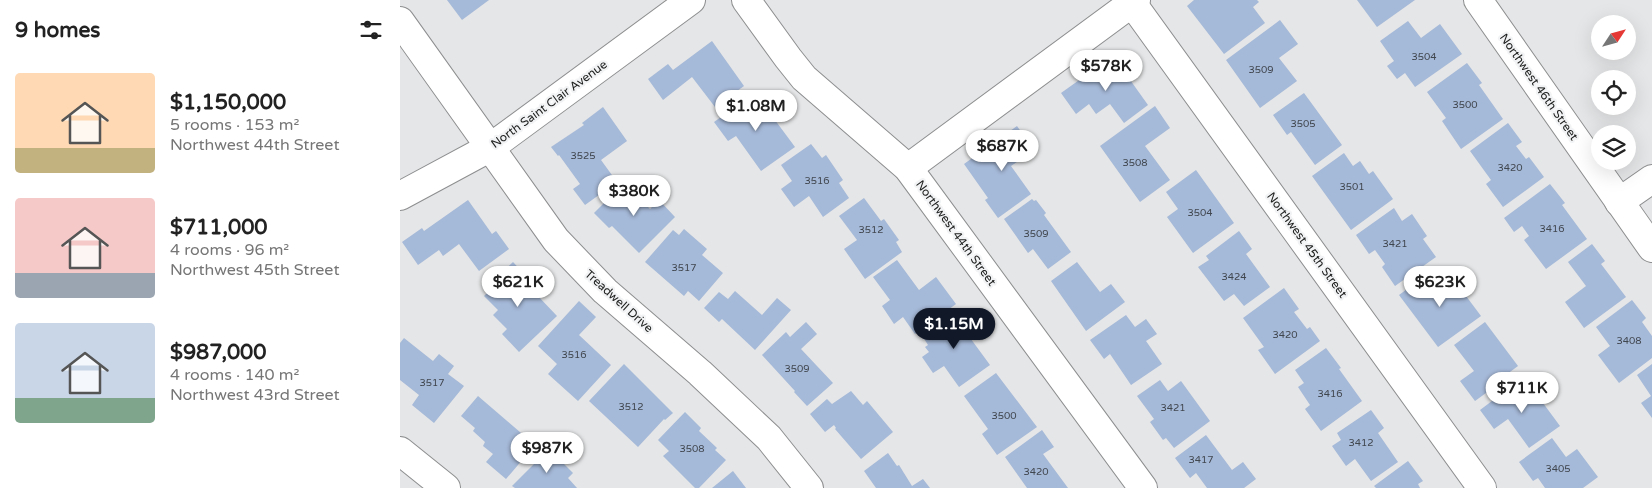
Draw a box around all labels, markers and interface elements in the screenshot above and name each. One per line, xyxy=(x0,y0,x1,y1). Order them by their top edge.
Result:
north arrow xyxy=(1591,15,1636,60)
map controls xyxy=(1591,15,1636,170)
icon: filters xyxy=(357,16,385,44)
text: 9 homes xyxy=(15,18,100,43)
street label: Northwest 46th Street xyxy=(1497,31,1581,143)
pin: $578K xyxy=(1071,49,1141,92)
house number: 3504 xyxy=(1411,51,1437,63)
text: $578K xyxy=(1081,56,1131,76)
street label: North Saint Clair Avenue xyxy=(488,57,610,151)
house number: 3509 xyxy=(1248,64,1274,76)
button: locate xyxy=(1591,70,1636,115)
text: $1,150,000 xyxy=(170,90,286,115)
pin: $1.08M xyxy=(715,90,797,132)
icon: home xyxy=(55,93,115,153)
text: $1.08M xyxy=(726,96,786,116)
house number: 3500 xyxy=(1452,99,1478,111)
text: 5 rooms · 153 m² xyxy=(170,115,299,135)
house number: 3505 xyxy=(1290,118,1316,130)
button: layers xyxy=(1591,125,1636,170)
pin: $687K xyxy=(967,130,1037,172)
text: Northwest 44th Street xyxy=(170,135,340,155)
text: $687K xyxy=(977,136,1027,156)
house number: 3525 xyxy=(570,150,596,162)
house number: 3508 xyxy=(1122,157,1148,169)
house number: 3420 xyxy=(1497,162,1523,174)
pin: $380K xyxy=(599,174,669,217)
house number: 3516 xyxy=(804,175,830,187)
street label: Northwest 44th Street xyxy=(913,177,999,289)
text: $380K xyxy=(609,181,659,201)
house number: 3501 xyxy=(1339,181,1365,193)
street label: Northwest 45th Street xyxy=(1264,189,1350,301)
house number: 3504 xyxy=(1187,207,1213,219)
text: $711,000 xyxy=(170,215,268,240)
icon: home xyxy=(55,218,115,278)
house number: 3416 xyxy=(1539,223,1565,235)
house number: 3512 xyxy=(858,224,884,236)
house number: 3509 xyxy=(1023,228,1049,240)
house number: 3421 xyxy=(1382,238,1408,250)
text: 4 rooms · 96 m² xyxy=(170,240,289,260)
text: Northwest 45th Street xyxy=(170,260,340,280)
house number: 3517 xyxy=(671,262,697,274)
pin: $621K xyxy=(483,266,553,308)
pin: $623K xyxy=(1405,266,1475,308)
street label: Treadwell Drive xyxy=(582,267,656,335)
house number: 3424 xyxy=(1221,271,1247,283)
text: $621K xyxy=(493,272,543,292)
text: $623K xyxy=(1415,272,1465,292)
pin: $1.15M xyxy=(913,308,995,350)
text: $1.15M xyxy=(924,314,984,334)
house number: 3420 xyxy=(1272,329,1298,341)
house number: 3408 xyxy=(1616,335,1642,347)
text: $987,000 xyxy=(170,340,266,365)
icon: home xyxy=(55,343,115,403)
house number: 3516 xyxy=(561,349,587,361)
house number: 3509 xyxy=(784,363,810,375)
text: 4 rooms · 140 m² xyxy=(170,365,299,385)
pin: $711K xyxy=(1487,372,1557,414)
house number: 3517 xyxy=(419,377,445,389)
text: $711K xyxy=(1497,378,1547,398)
text: Northwest 43rd Street xyxy=(170,385,340,405)
house number: 3416 xyxy=(1317,388,1343,400)
house number: 3512 xyxy=(618,401,644,413)
house number: 3421 xyxy=(1160,402,1186,414)
house number: 3500 xyxy=(991,410,1017,422)
pin: $987K xyxy=(512,432,582,474)
house number: 3412 xyxy=(1348,437,1374,449)
text: $987K xyxy=(522,438,572,458)
house number: 3508 xyxy=(679,443,705,455)
house number: 3417 xyxy=(1188,454,1214,466)
house number: 3405 xyxy=(1545,463,1571,475)
house number: 3420 xyxy=(1023,466,1049,478)

